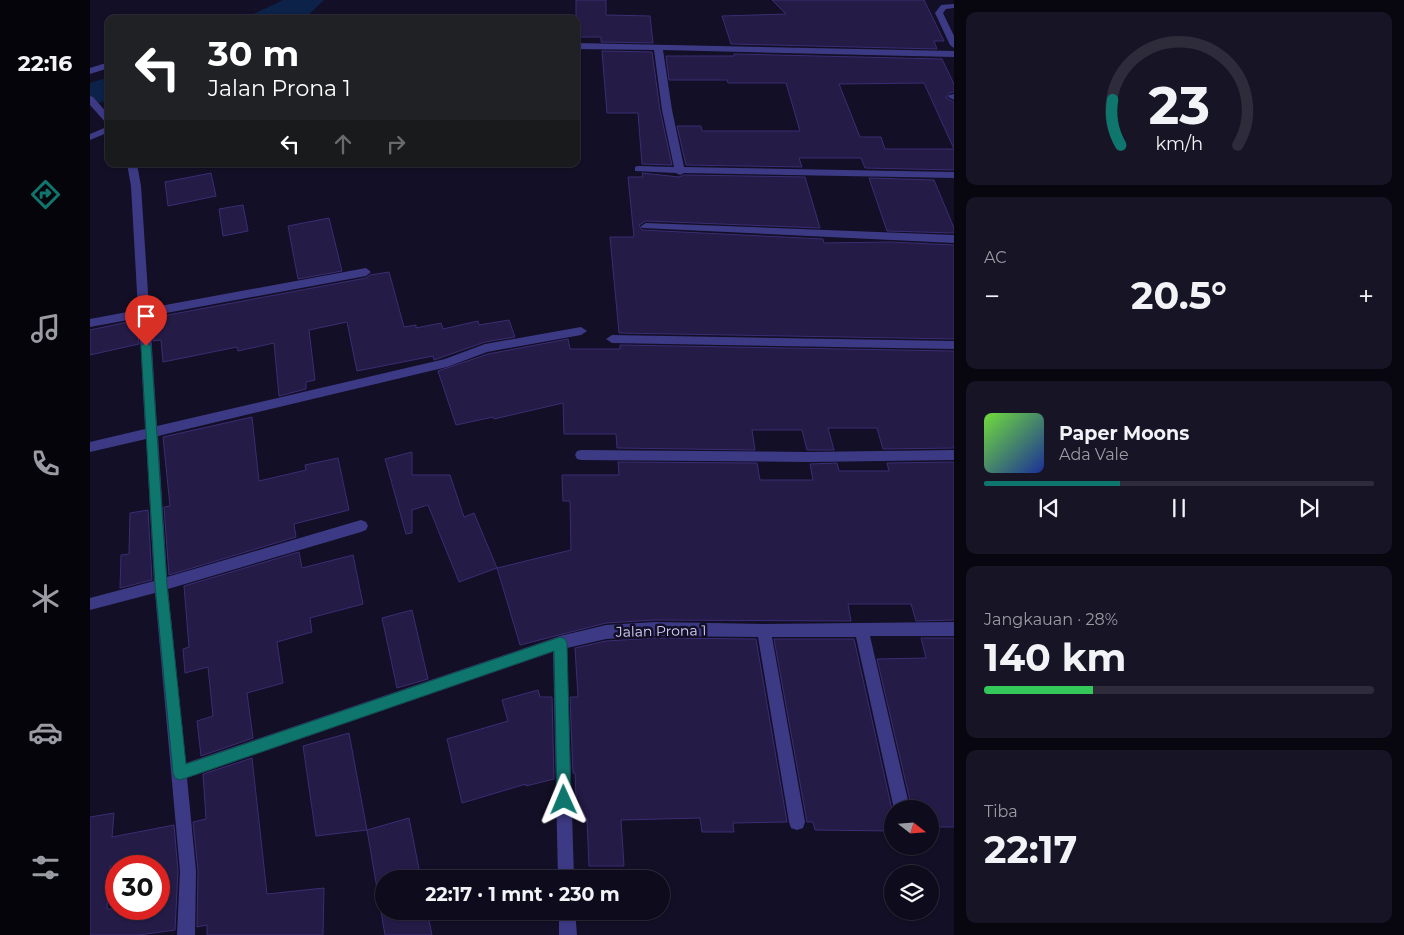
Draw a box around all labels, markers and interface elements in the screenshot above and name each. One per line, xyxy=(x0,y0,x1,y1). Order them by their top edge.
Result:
text: 30 m xyxy=(208,32,299,75)
icon: left xyxy=(125,35,190,100)
text: 22:16 xyxy=(18,50,72,77)
text: 23 xyxy=(1148,74,1210,137)
text: Jalan Prona 1 xyxy=(208,75,351,102)
icon: left xyxy=(276,130,304,158)
icon: ahead xyxy=(329,130,357,158)
icon: right xyxy=(382,130,410,158)
text: km/h xyxy=(1155,133,1203,154)
icon: directions xyxy=(28,177,63,212)
text: AC xyxy=(984,248,1007,267)
text: 20.5° xyxy=(1131,272,1227,319)
text: − xyxy=(984,279,1000,313)
text: + xyxy=(1358,279,1374,313)
pin xyxy=(125,295,167,346)
icon: arrive xyxy=(132,302,160,330)
icon: music xyxy=(28,311,63,346)
text: Paper Moons xyxy=(1059,422,1189,445)
text: Ada Vale xyxy=(1059,445,1129,464)
icon: phone xyxy=(28,446,63,481)
icon: previous xyxy=(1035,494,1063,522)
icon: pause xyxy=(1165,494,1193,522)
icon: next xyxy=(1295,494,1323,522)
icon: climate xyxy=(28,581,63,616)
text: Jangkauan · 28% xyxy=(984,610,1118,629)
street label: Jalan Prona 1 xyxy=(614,621,707,641)
text: 140 km xyxy=(984,634,1126,681)
icon: car xyxy=(28,715,63,750)
position arrow xyxy=(537,773,589,825)
north arrow xyxy=(884,800,939,855)
map controls xyxy=(884,800,939,920)
text: Tiba xyxy=(984,802,1018,821)
text: 22:17 xyxy=(984,826,1077,873)
icon: filters xyxy=(28,850,63,885)
speed limit sign: 30 xyxy=(105,855,170,920)
button: layers xyxy=(884,865,939,920)
text: 22:17 · 1 mnt · 230 m xyxy=(425,883,620,906)

